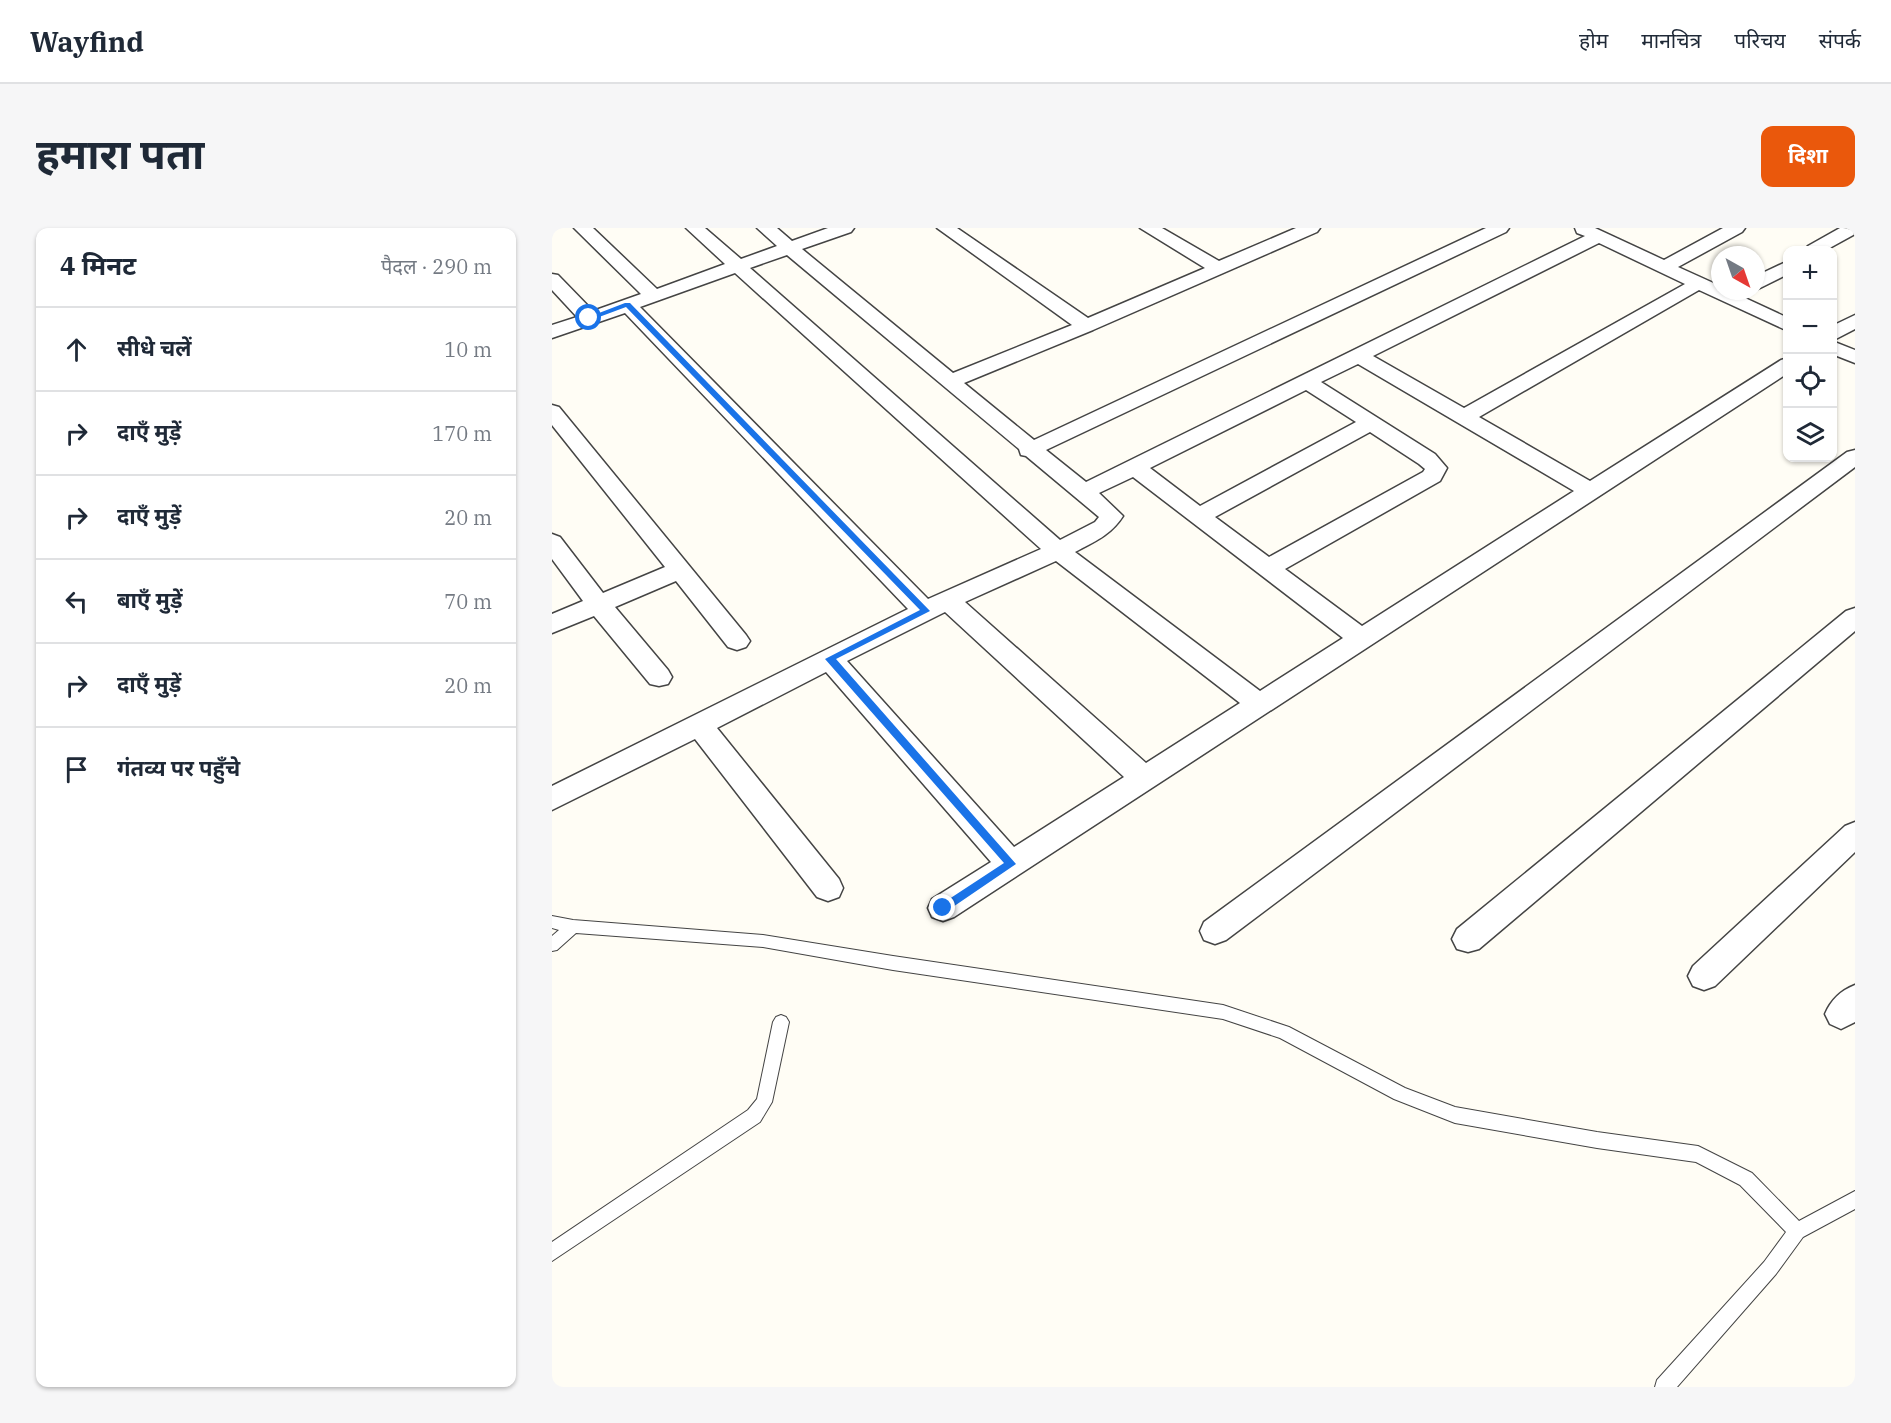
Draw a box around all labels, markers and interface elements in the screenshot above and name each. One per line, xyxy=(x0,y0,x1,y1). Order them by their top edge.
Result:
text: Wayfind xyxy=(30,23,144,60)
text: होम xyxy=(1579,26,1608,54)
text: मानचित्र xyxy=(1641,26,1701,54)
text: परिचय xyxy=(1734,26,1786,54)
text: संपर्क xyxy=(1819,26,1861,54)
text: हमारा पता xyxy=(36,126,204,181)
button: दिशा xyxy=(1761,126,1855,187)
north arrow xyxy=(1711,246,1765,300)
map controls xyxy=(1783,246,1837,462)
button: + xyxy=(1783,246,1837,300)
text: 4 मिनट xyxy=(60,248,136,282)
text: पैदल · 290 m xyxy=(381,253,492,280)
button: − xyxy=(1783,300,1837,354)
route start xyxy=(575,304,601,330)
icon: ahead xyxy=(60,333,93,366)
text: सीधे चलें xyxy=(117,333,191,362)
text: 10 m xyxy=(444,336,492,363)
button: locate xyxy=(1783,354,1837,408)
button: layers xyxy=(1783,408,1837,462)
icon: right xyxy=(60,417,93,450)
text: दाएँ मुड़ें xyxy=(117,417,181,446)
text: 170 m xyxy=(432,420,492,447)
icon: right xyxy=(60,501,93,534)
text: दाएँ मुड़ें xyxy=(117,501,181,530)
text: 20 m xyxy=(444,504,492,531)
icon: left xyxy=(60,585,93,618)
text: बाएँ मुड़ें xyxy=(117,585,182,614)
text: 70 m xyxy=(444,588,492,615)
icon: right xyxy=(60,669,93,702)
text: दाएँ मुड़ें xyxy=(117,669,181,698)
text: 20 m xyxy=(444,672,492,699)
icon: arrive xyxy=(60,753,93,786)
text: गंतव्य पर पहुँचे xyxy=(117,753,240,782)
route end xyxy=(929,894,955,920)

